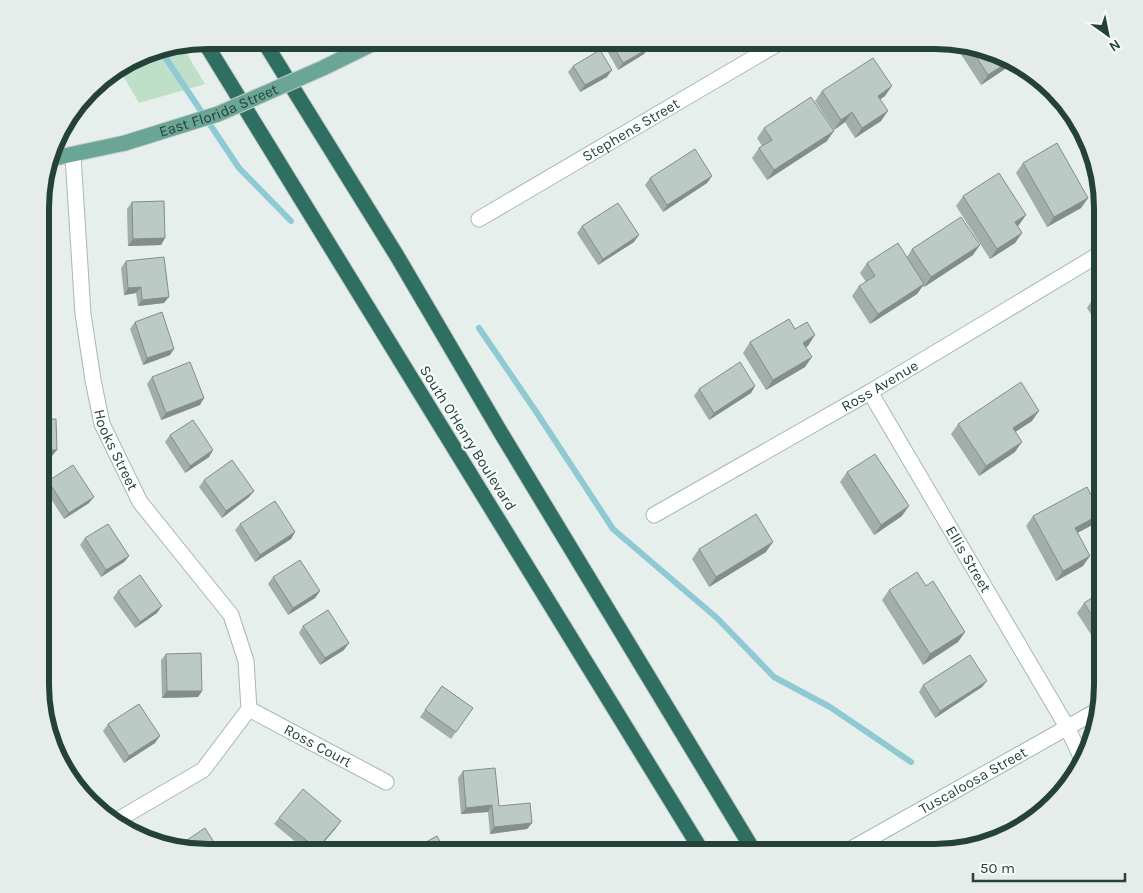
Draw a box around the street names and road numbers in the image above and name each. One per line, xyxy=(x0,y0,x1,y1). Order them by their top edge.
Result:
street label: East Florida Street xyxy=(157,80,281,141)
street label: Stephens Street xyxy=(579,94,683,165)
street label: Ross Avenue xyxy=(838,356,921,415)
street label: South O'Henry Boulevard xyxy=(416,362,520,514)
street label: Hooks Street xyxy=(90,408,142,494)
street label: Ellis Street xyxy=(942,523,995,596)
street label: Ross Court xyxy=(281,720,355,771)
street label: Tuscaloosa Street xyxy=(916,743,1030,818)

